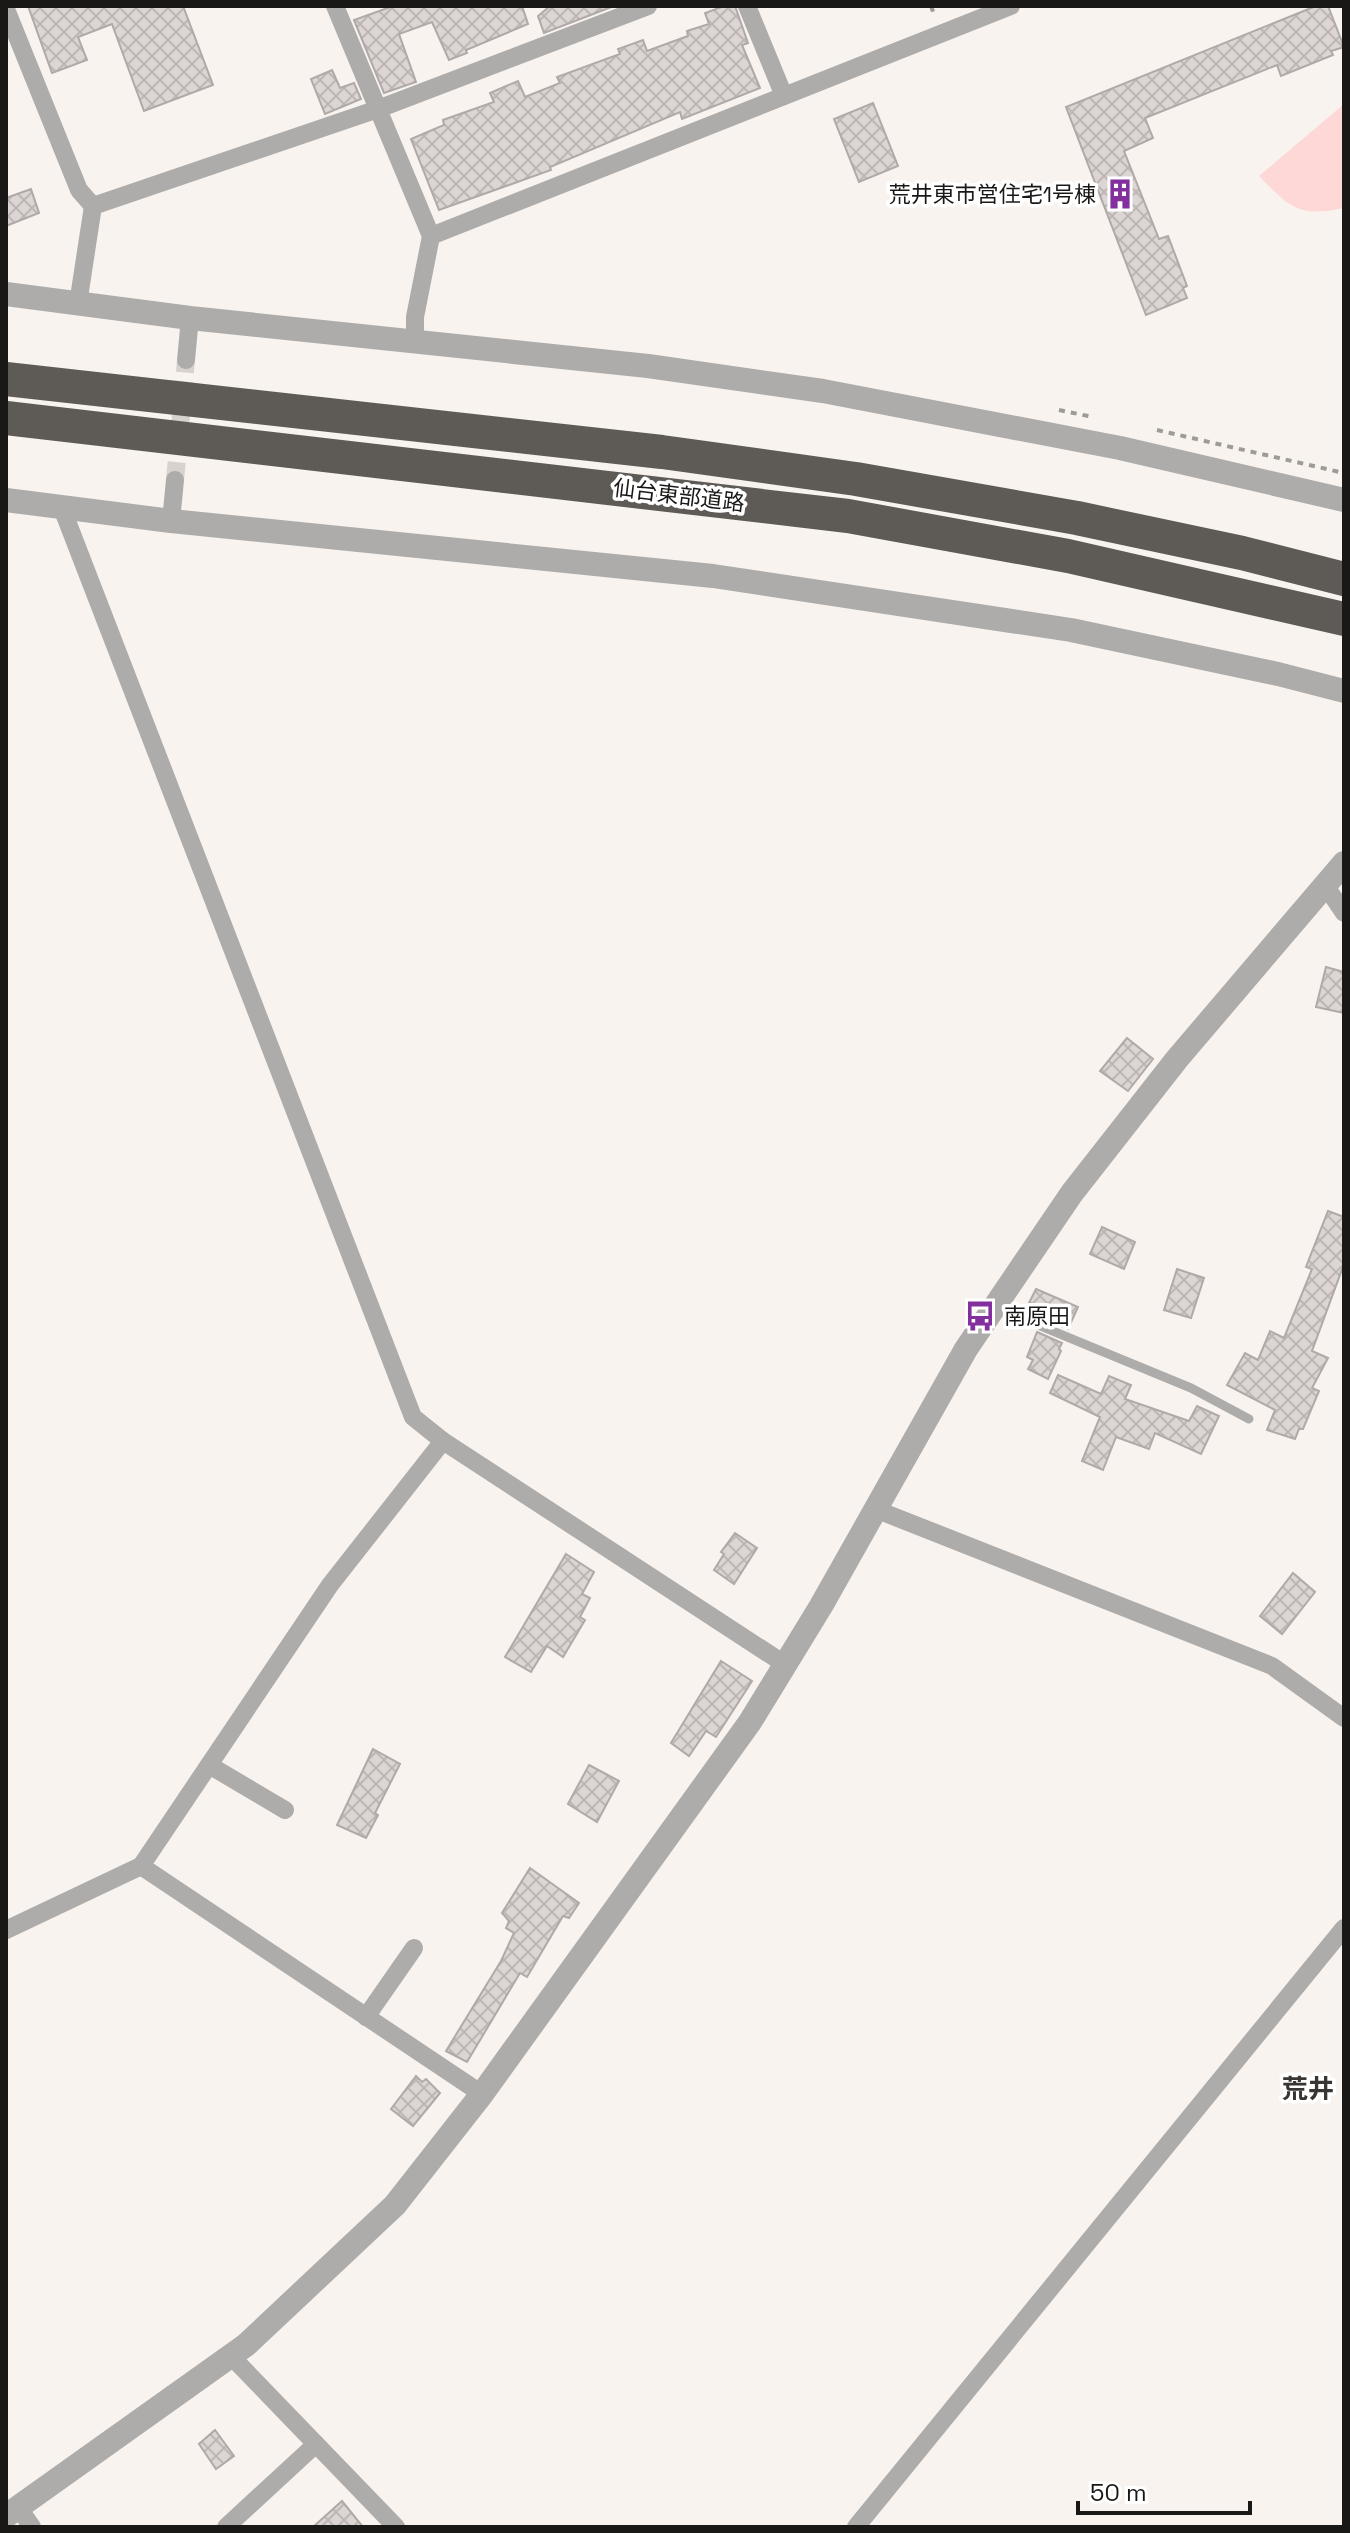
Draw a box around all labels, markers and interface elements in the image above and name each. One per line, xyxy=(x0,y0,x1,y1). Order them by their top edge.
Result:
building icon: 荒井東市営住宅1号棟 xyxy=(1103,177,1137,211)
place label: 荒井東市営住宅1号棟 xyxy=(889,180,1096,208)
street label: 仙台東部道路 xyxy=(612,473,746,517)
bus stop icon: 南原田 xyxy=(963,1299,997,1333)
place label: 南原田 xyxy=(1004,1302,1070,1330)
district label: 荒井 xyxy=(1282,2072,1334,2106)
scale bar xyxy=(1078,2465,1250,2515)
text: 50 m xyxy=(1090,2477,1147,2508)

